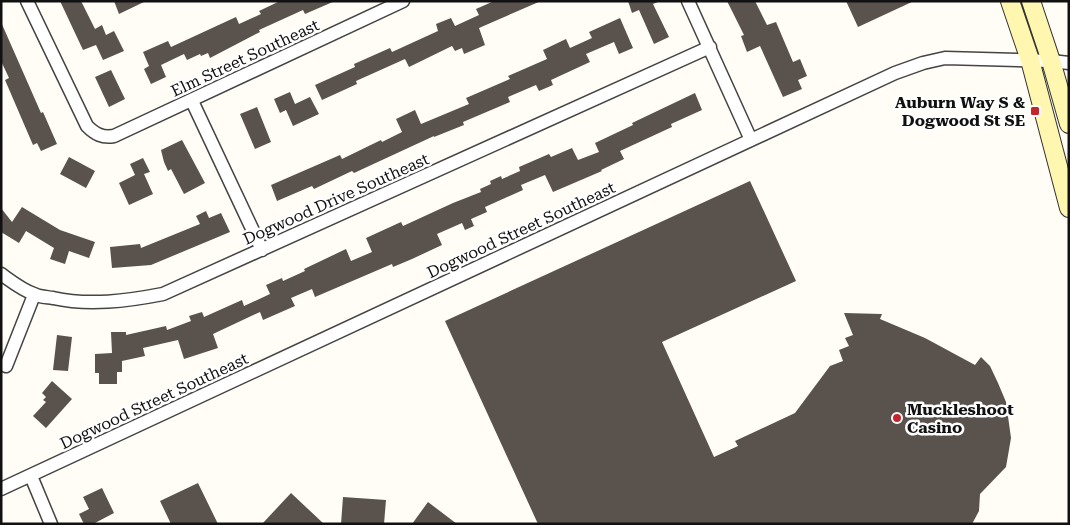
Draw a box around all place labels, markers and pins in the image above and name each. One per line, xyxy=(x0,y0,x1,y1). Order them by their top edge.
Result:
place label: Auburn Way S & Dogwood St SE xyxy=(895,93,1025,130)
marker: Auburn Way S & Dogwood St SE xyxy=(1029,105,1041,117)
place label: Muckleshoot Casino xyxy=(907,400,1014,437)
marker: Muckleshoot Casino xyxy=(891,412,903,424)

